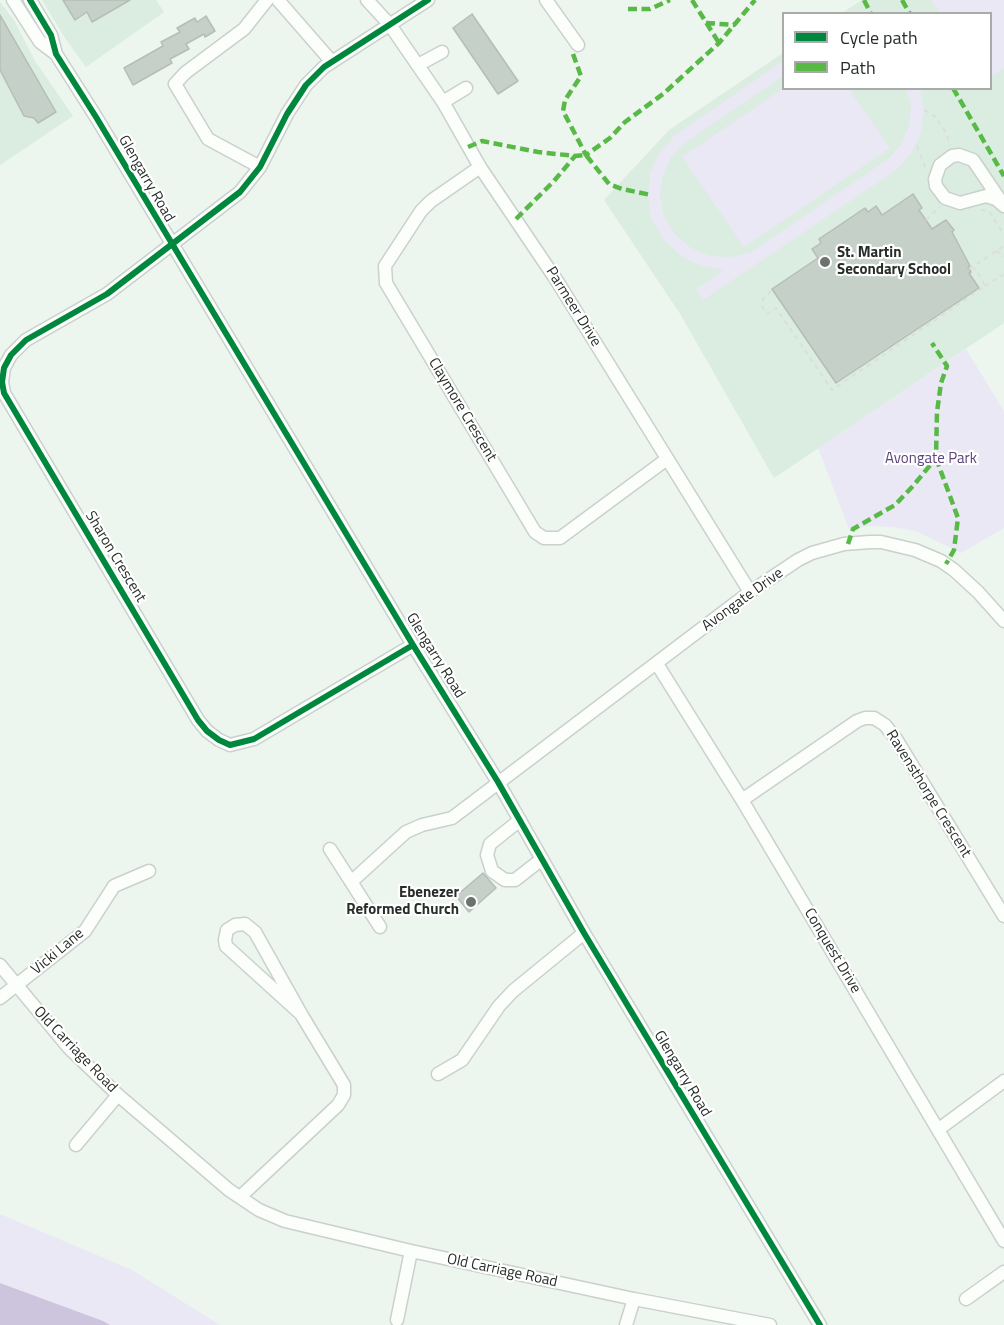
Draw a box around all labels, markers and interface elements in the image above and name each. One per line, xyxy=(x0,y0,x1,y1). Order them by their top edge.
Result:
legend xyxy=(782,12,992,90)
text: Cycle path xyxy=(840,24,918,51)
text: Path xyxy=(840,54,876,81)
street label: Glengarry Road xyxy=(114,133,178,225)
place label: St. Martin Secondary School xyxy=(837,244,951,279)
marker: St. Martin Secondary School xyxy=(818,255,832,269)
street label: Parmeer Drive xyxy=(541,264,605,350)
street label: Claymore Crescent xyxy=(424,355,500,465)
park label: Avongate Park xyxy=(885,450,977,468)
street label: Sharon Crescent xyxy=(81,508,149,606)
street label: Avongate Drive xyxy=(699,565,787,635)
street label: Glengarry Road xyxy=(402,610,468,702)
street label: Ravensthorpe Crescent xyxy=(882,727,974,861)
place label: Ebenezer Reformed Church xyxy=(346,884,459,919)
marker: Ebenezer Reformed Church xyxy=(464,895,478,909)
street label: Conquest Drive xyxy=(800,905,864,997)
street label: Vicki Lane xyxy=(28,925,88,979)
street label: Old Carriage Road xyxy=(29,1003,121,1097)
street label: Glengarry Road xyxy=(649,1028,715,1120)
street label: Old Carriage Road xyxy=(445,1251,559,1291)

